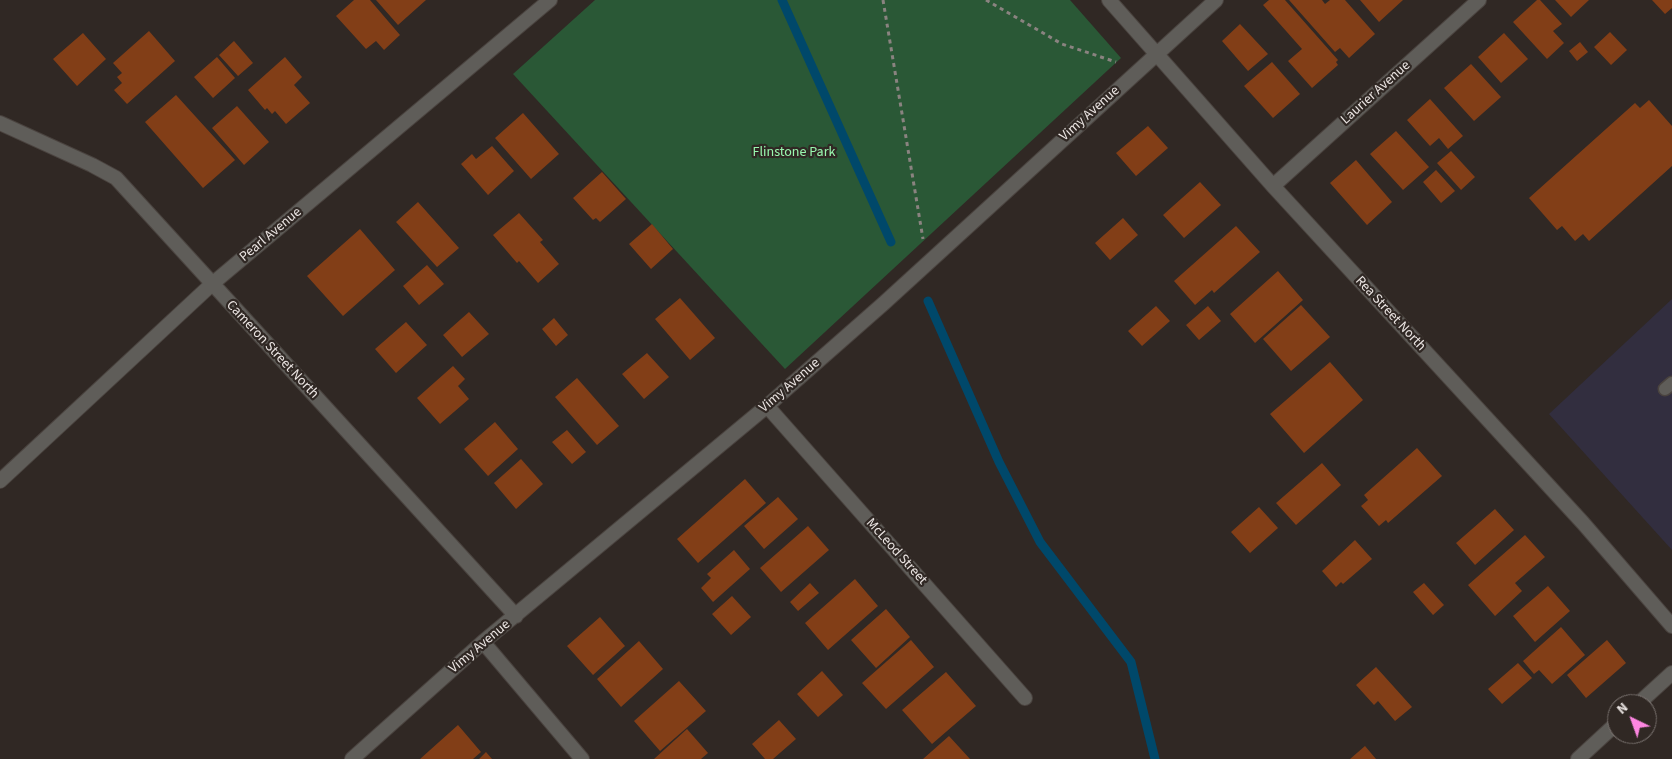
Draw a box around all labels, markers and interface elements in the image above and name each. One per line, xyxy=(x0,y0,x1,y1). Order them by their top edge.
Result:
street label: Laurier Avenue xyxy=(1338,57,1414,129)
street label: Vimy Avenue xyxy=(1057,83,1123,145)
park label: Flinstone Park xyxy=(753,145,835,161)
street label: Pearl Avenue xyxy=(237,204,305,266)
street label: Rea Street North xyxy=(1351,273,1429,355)
street label: Cameron Street North xyxy=(222,297,322,403)
street label: Vimy Avenue xyxy=(756,355,824,417)
street label: McLeod Street xyxy=(862,515,930,589)
street label: Vimy Avenue xyxy=(446,617,514,677)
north arrow xyxy=(1607,694,1657,744)
text: N xyxy=(1612,698,1633,719)

